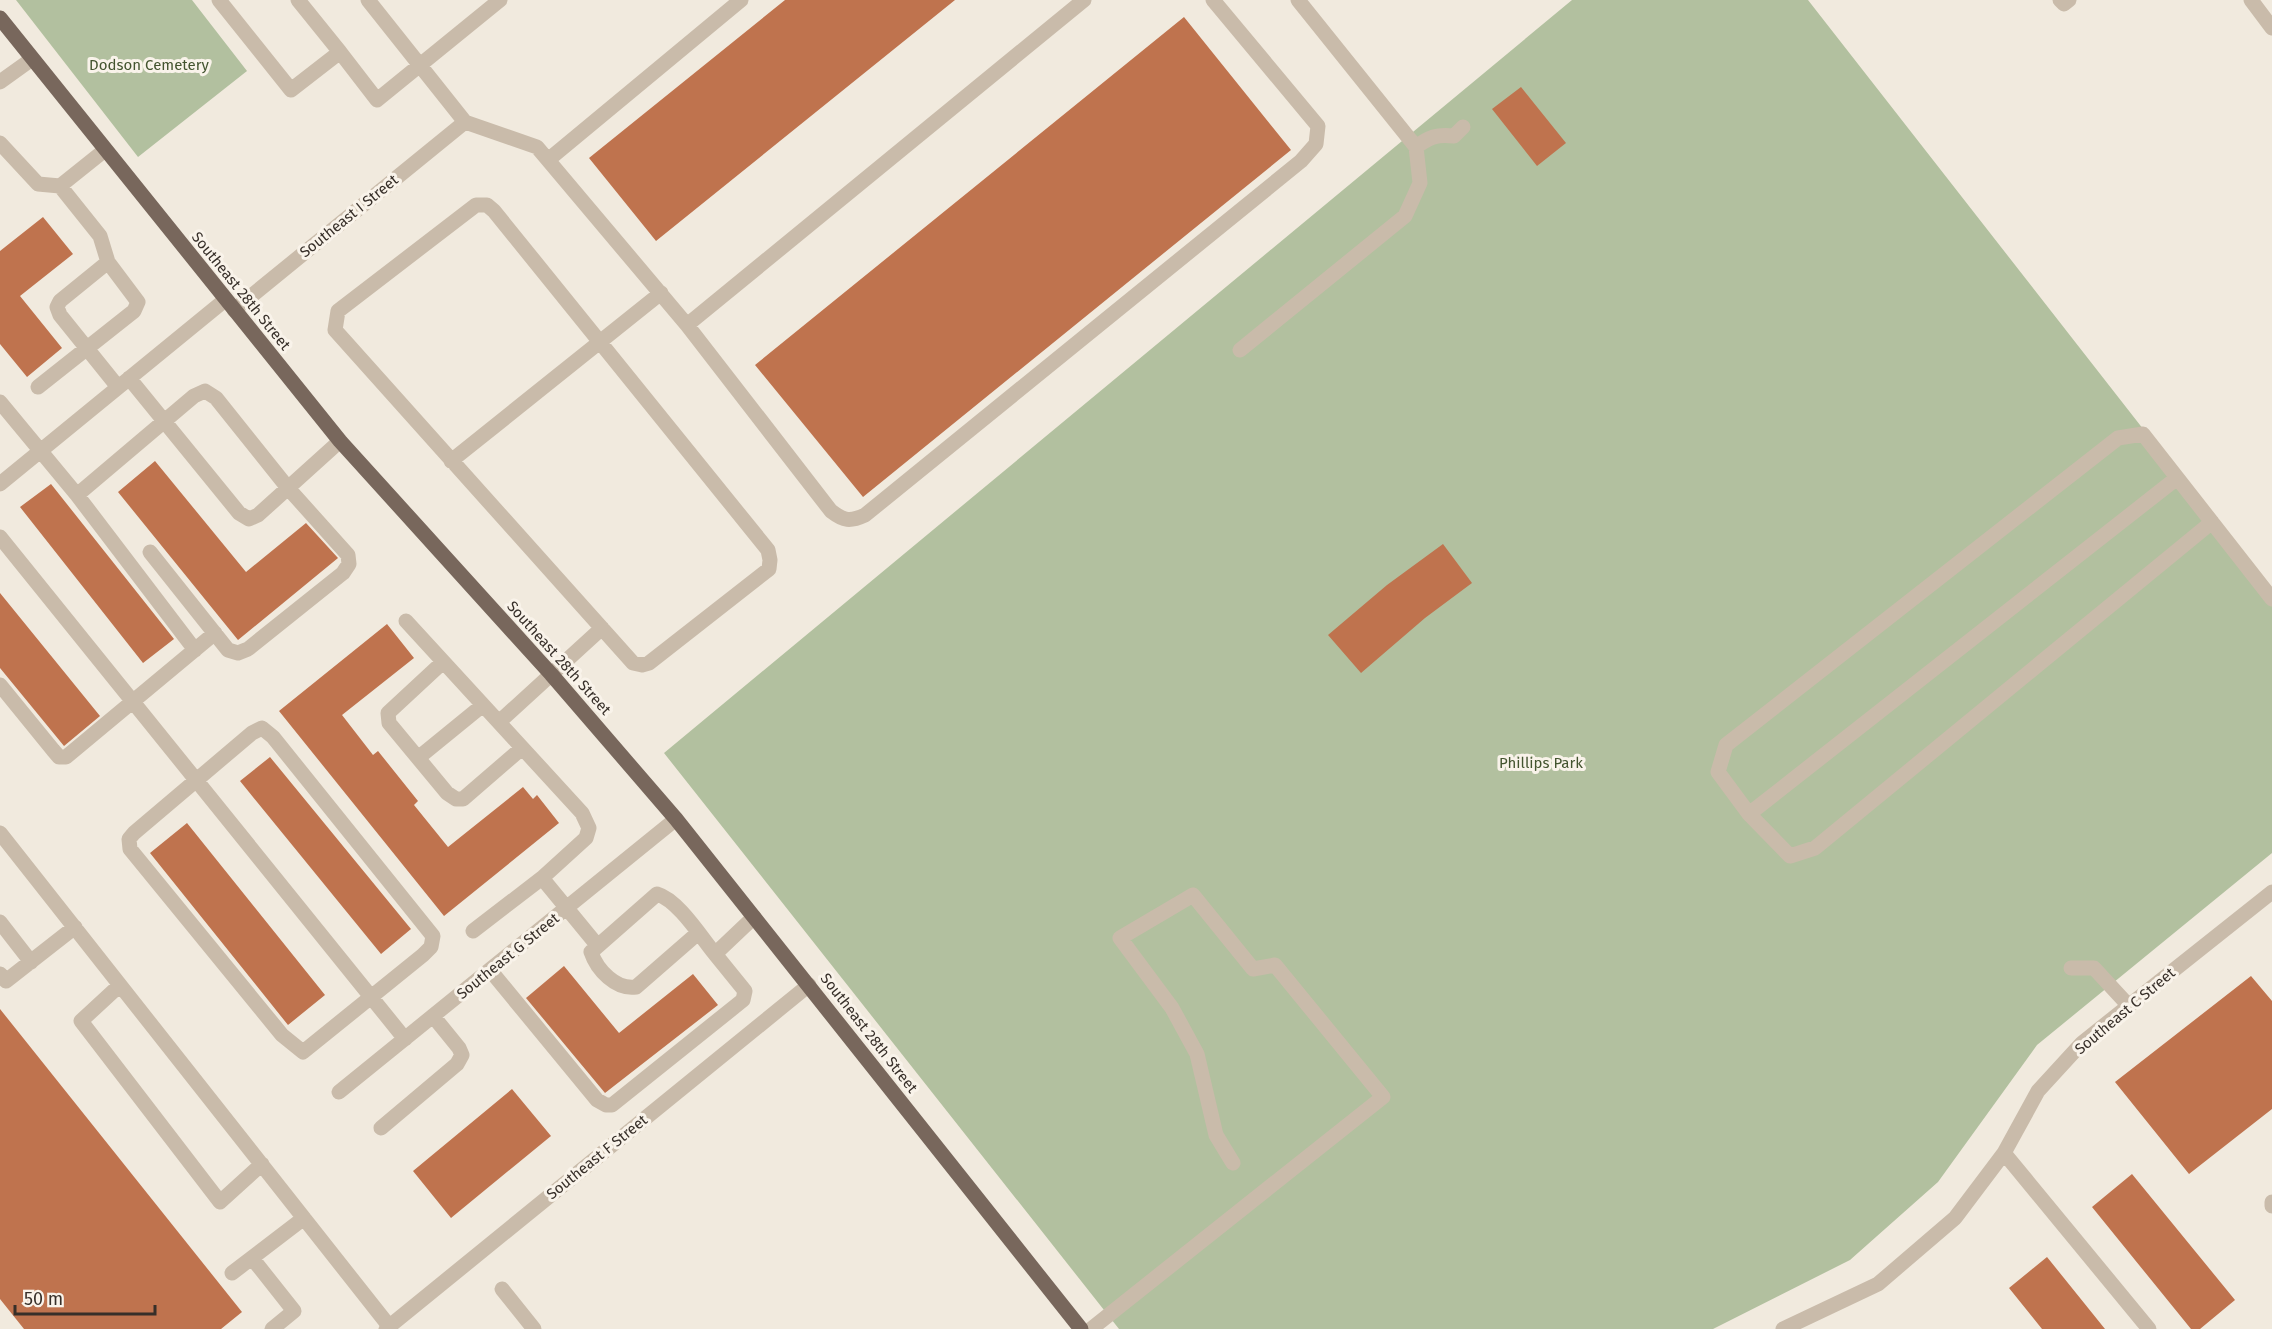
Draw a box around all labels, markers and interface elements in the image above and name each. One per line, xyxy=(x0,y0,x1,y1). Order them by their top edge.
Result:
park label: Dodson Cemetery xyxy=(89,56,209,74)
street label: Southeast I Street xyxy=(296,170,402,261)
street label: Southeast 28th Street xyxy=(188,228,295,354)
street label: Southeast 28th Street xyxy=(503,597,615,719)
park label: Phillips Park xyxy=(1499,754,1583,772)
street label: Southeast G Street xyxy=(453,909,563,1003)
street label: Southeast C Street xyxy=(2071,963,2179,1058)
street label: Southeast 28th Street xyxy=(817,970,922,1097)
street label: Southeast F Street xyxy=(543,1111,651,1203)
scale bar xyxy=(15,1278,154,1316)
text: 50 m xyxy=(24,1288,63,1310)

